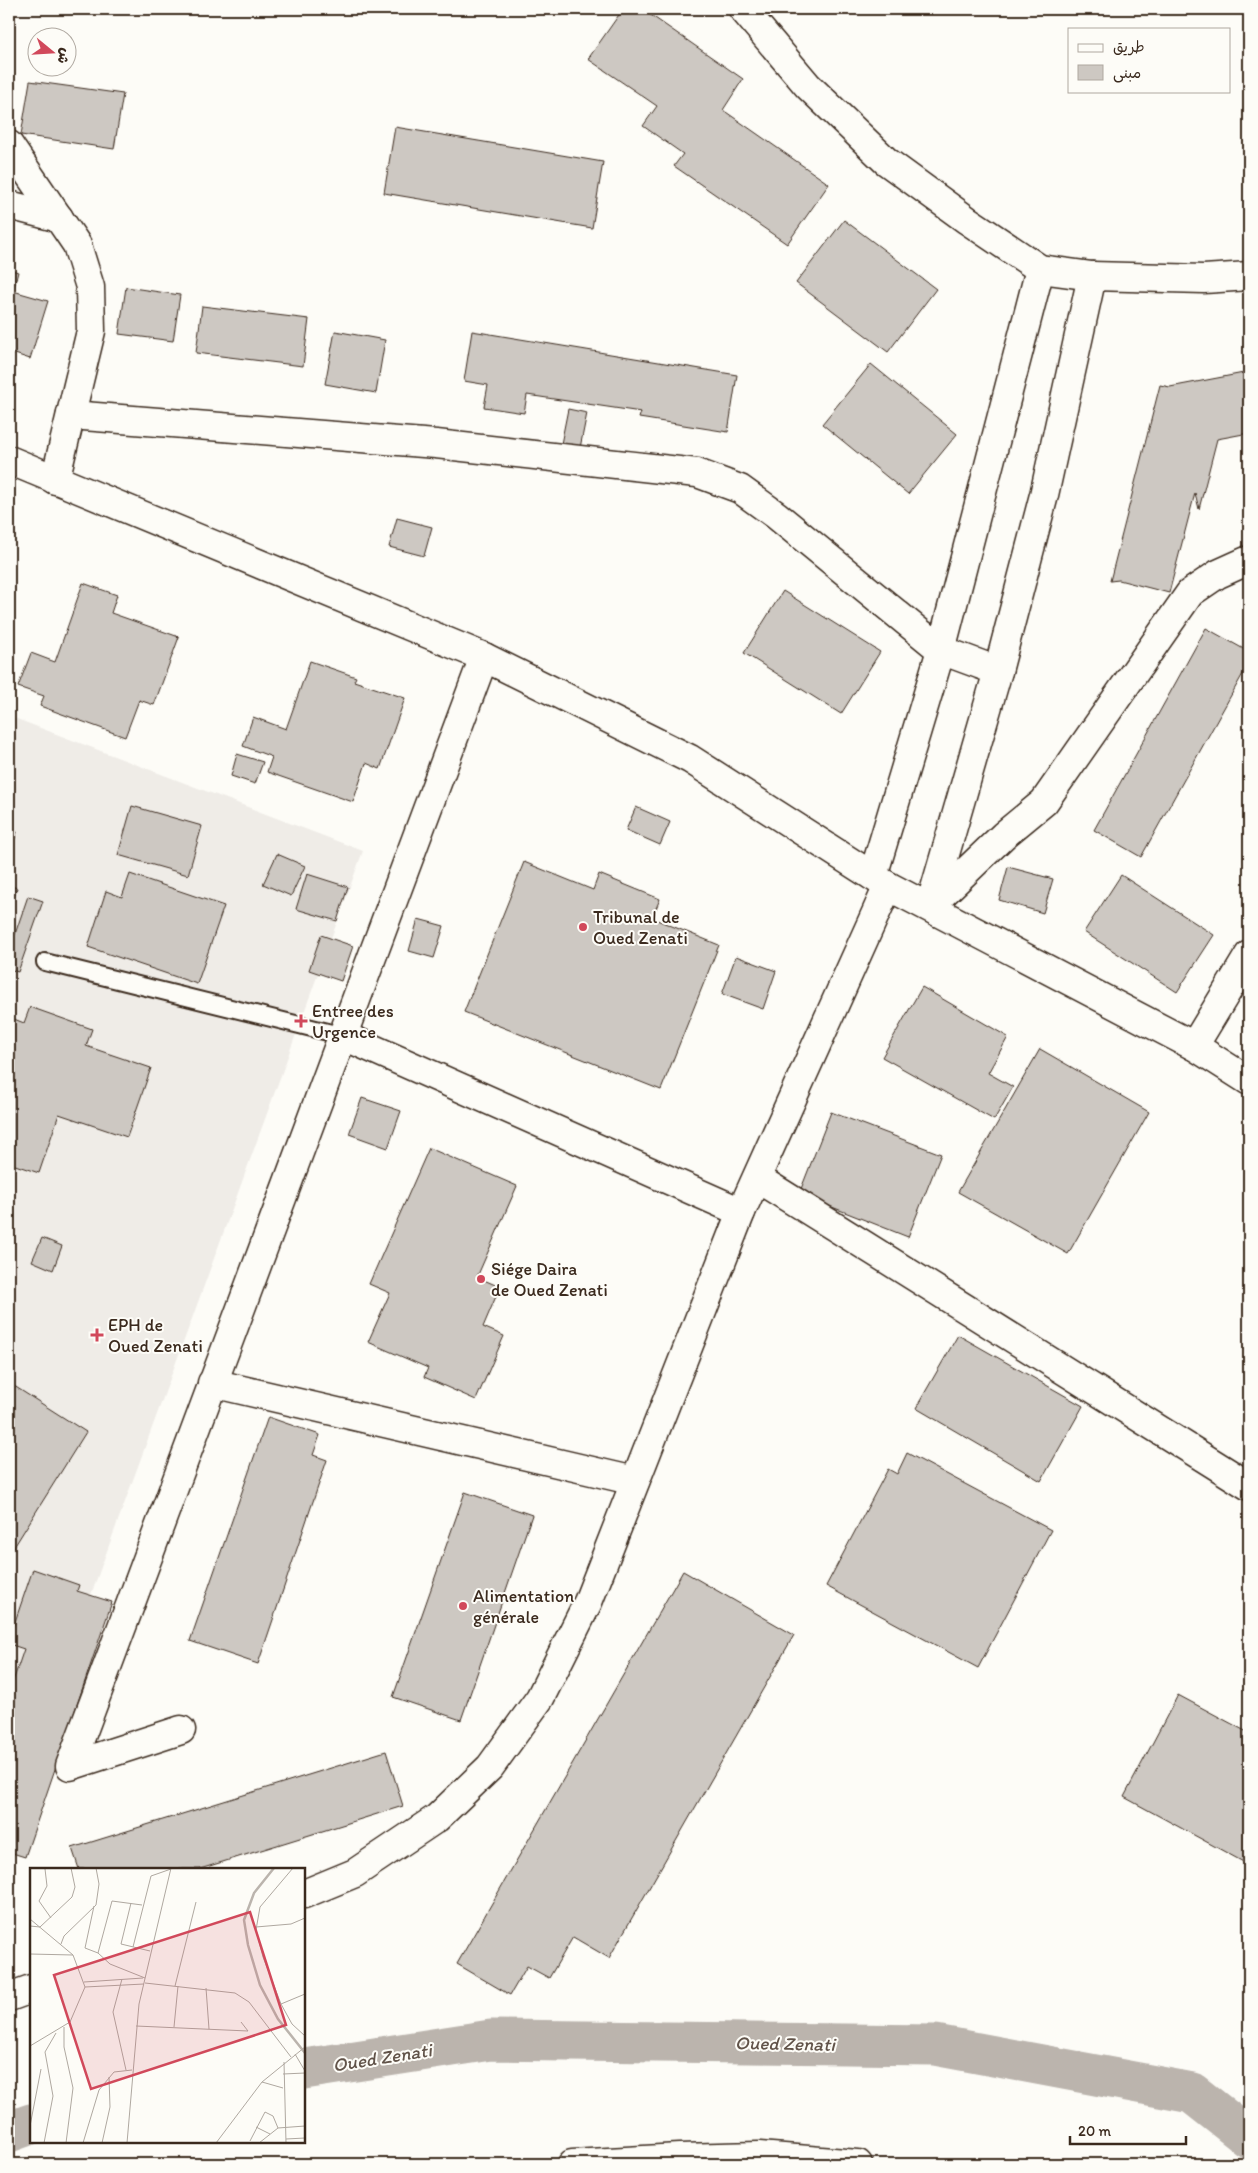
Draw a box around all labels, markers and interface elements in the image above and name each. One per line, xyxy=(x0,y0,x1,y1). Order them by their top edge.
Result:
north arrow xyxy=(28,28,78,78)
legend xyxy=(1068,28,1230,92)
text: طريق xyxy=(1113,38,1145,56)
text: ش xyxy=(53,46,74,66)
text: مبنى xyxy=(1113,64,1141,83)
place label: Tribunal de Oued Zenati xyxy=(593,906,688,949)
marker: Tribunal de Oued Zenati xyxy=(577,921,589,933)
place label: Entree des Urgence xyxy=(312,1000,394,1043)
marker: Entree des Urgence xyxy=(294,1014,308,1028)
place label: Siége Daira de Oued Zenati xyxy=(491,1258,608,1301)
marker: Siége Daira de Oued Zenati xyxy=(475,1273,487,1285)
place label: EPH de Oued Zenati xyxy=(108,1314,203,1357)
marker: EPH de Oued Zenati xyxy=(90,1328,104,1342)
place label: Alimentation générale xyxy=(473,1585,574,1628)
marker: Alimentation générale xyxy=(457,1600,469,1612)
inset map xyxy=(30,1868,305,2143)
water label: Oued Zenati xyxy=(735,2031,837,2056)
water label: Oued Zenati xyxy=(331,2038,435,2077)
scale bar xyxy=(1070,2113,1187,2145)
text: 20 m xyxy=(1078,2122,1112,2140)

